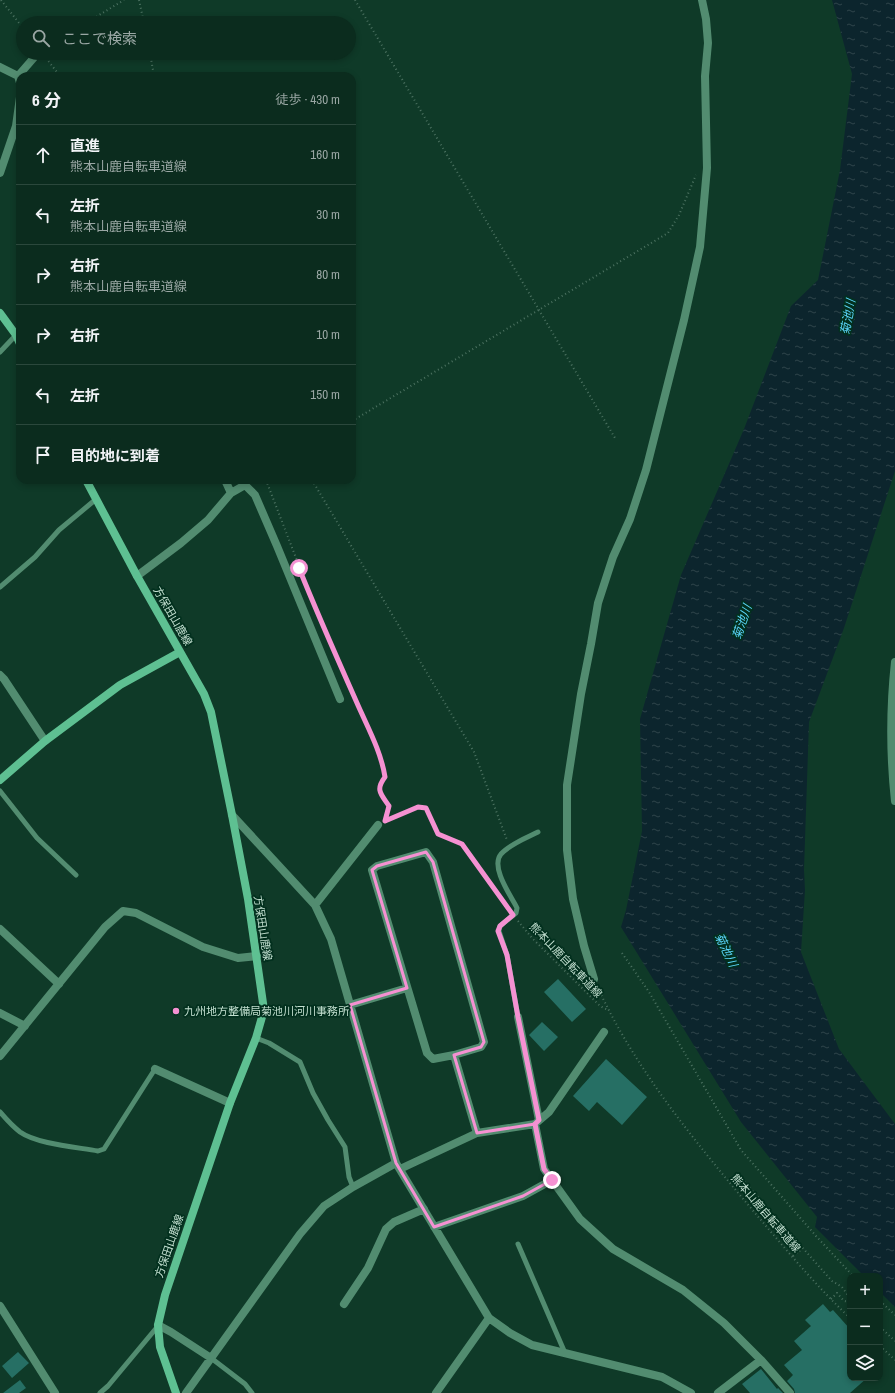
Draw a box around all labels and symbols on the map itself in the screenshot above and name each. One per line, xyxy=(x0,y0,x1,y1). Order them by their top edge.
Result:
water label: 菊池川 xyxy=(837,296,859,336)
route start xyxy=(290,559,308,577)
street label: 方保田山鹿線 xyxy=(150,584,196,648)
water label: 菊池川 xyxy=(729,600,756,642)
street label: 方保田山鹿線 xyxy=(251,894,275,962)
street label: 熊本山鹿自転車道線 xyxy=(527,920,605,1000)
water label: 菊池川 xyxy=(711,930,742,971)
place label: 九州地方整備局菊池川河川事務所 xyxy=(184,1004,350,1018)
marker: 九州地方整備局菊池川河川事務所 xyxy=(171,1006,181,1016)
route end xyxy=(543,1171,561,1189)
street label: 熊本山鹿自転車道線 xyxy=(728,1171,804,1255)
street label: 方保田山鹿線 xyxy=(152,1213,186,1279)

